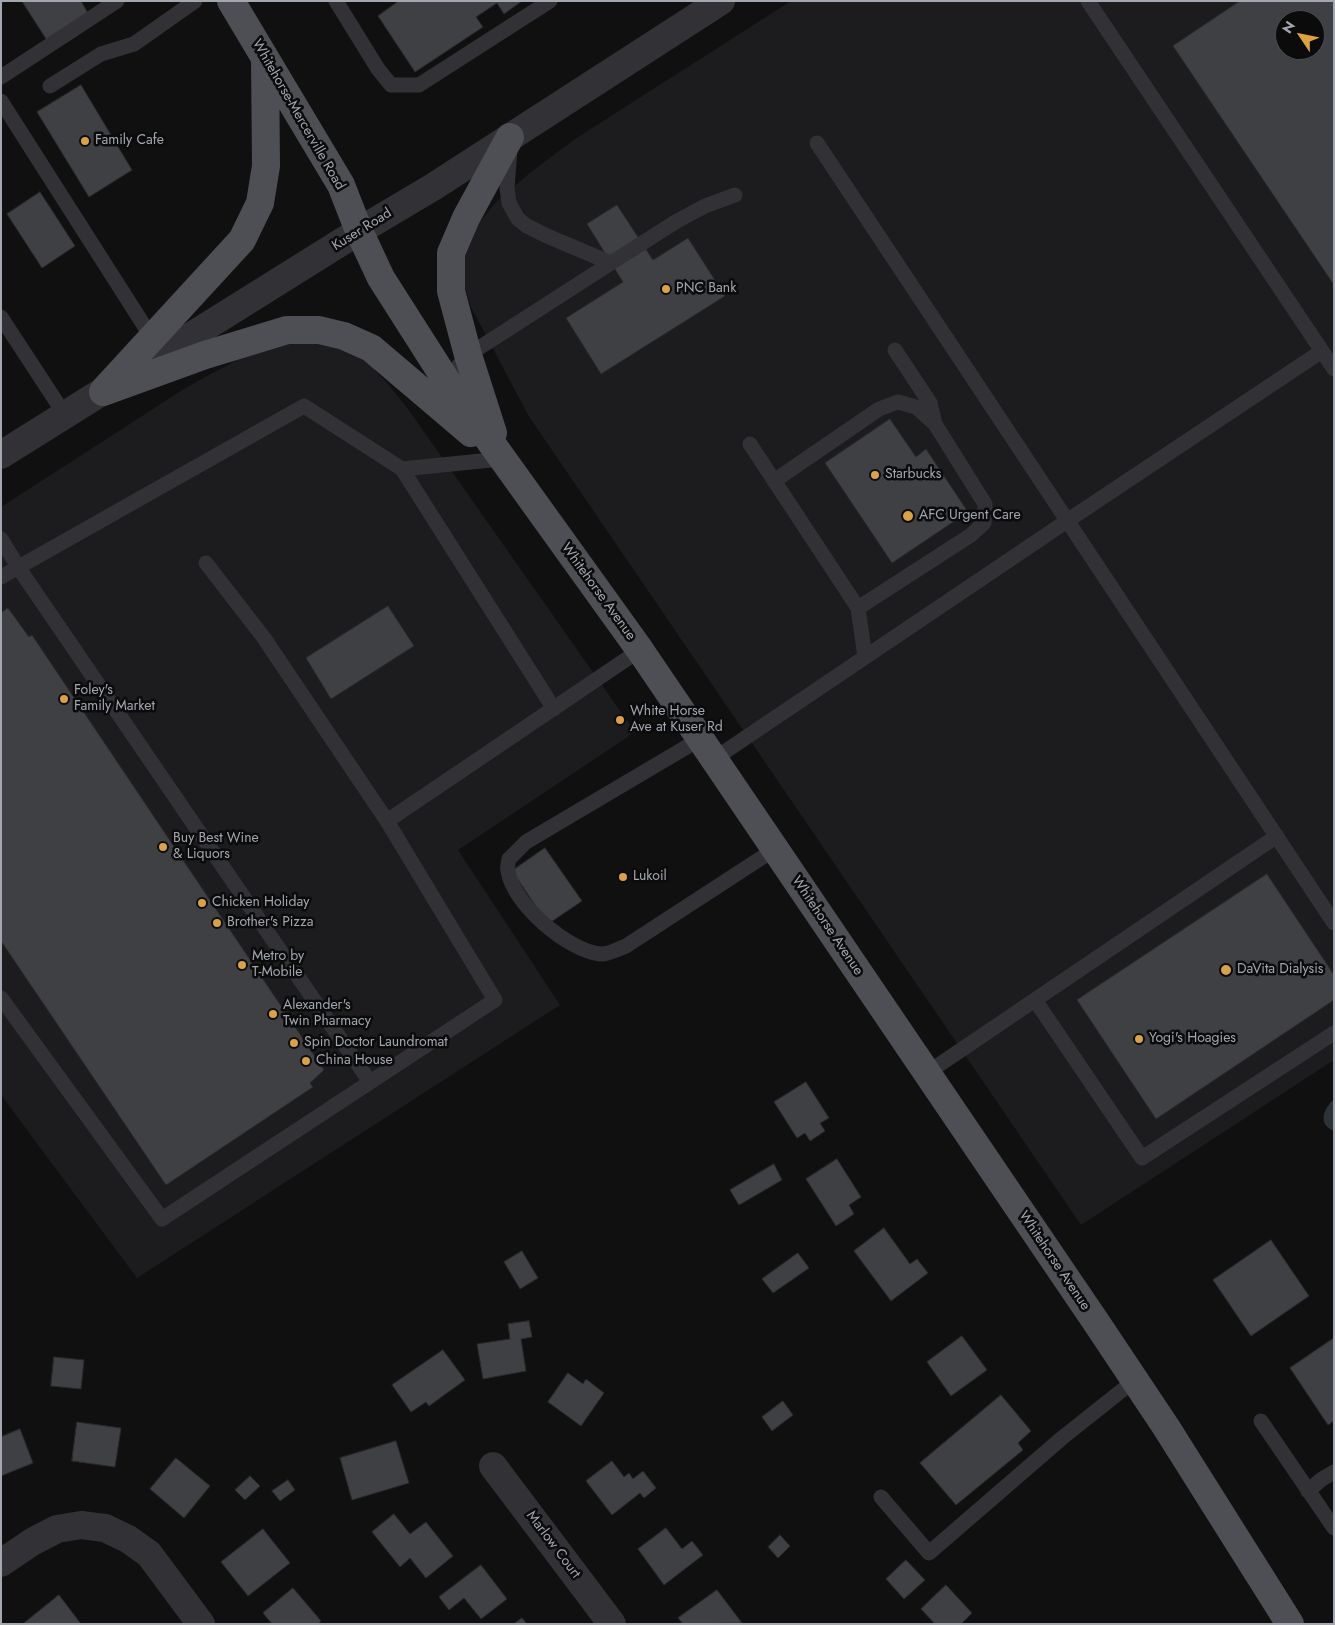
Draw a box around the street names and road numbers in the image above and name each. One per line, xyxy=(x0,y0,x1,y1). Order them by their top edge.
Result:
street label: Whitehorse-Mercerville Road xyxy=(248,37,348,193)
street label: Kuser Road xyxy=(329,205,395,255)
street label: Whitehorse Avenue xyxy=(557,540,639,644)
street label: Whitehorse Avenue xyxy=(788,873,866,979)
street label: Whitehorse Avenue xyxy=(1015,1208,1093,1314)
street label: Marlow Court xyxy=(522,1508,584,1582)

